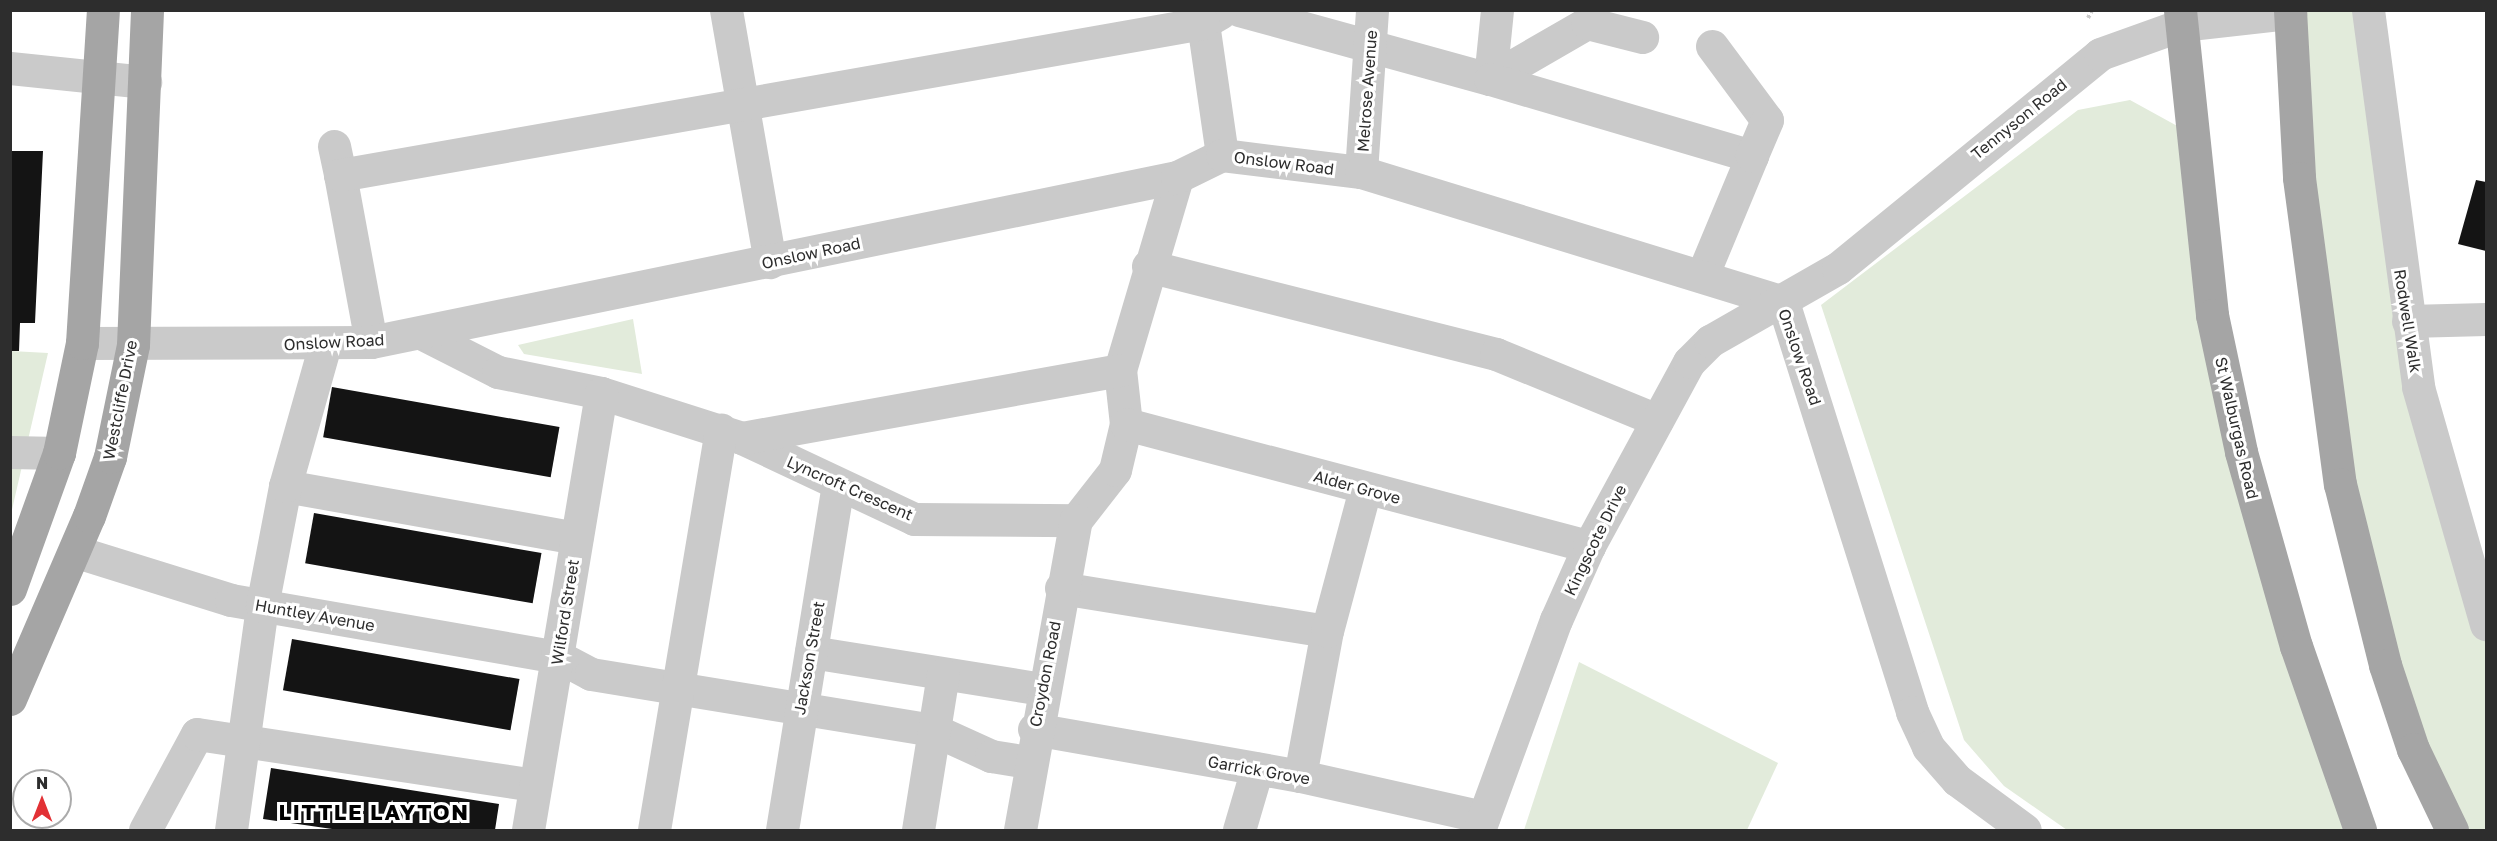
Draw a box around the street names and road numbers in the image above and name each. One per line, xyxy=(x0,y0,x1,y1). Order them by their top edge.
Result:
street label: Melrose Avenue xyxy=(1353,29,1381,153)
street label: Tennyson Road xyxy=(1967,75,2071,163)
street label: Onslow Road xyxy=(1233,147,1335,179)
street label: Onslow Road xyxy=(760,233,862,273)
street label: Rodwell Walk xyxy=(2390,268,2426,374)
street label: Onslow Road xyxy=(1775,306,1825,408)
street label: Onslow Road xyxy=(283,330,385,354)
street label: Westcliffe Drive xyxy=(99,338,141,462)
street label: St Walburgas Road xyxy=(2211,355,2263,501)
street label: Lyncroft Crescent xyxy=(784,452,916,524)
street label: Alder Grove xyxy=(1311,466,1403,508)
street label: Kingscote Drive xyxy=(1560,481,1630,599)
street label: Wilford Street xyxy=(547,558,583,666)
street label: Huntley Avenue xyxy=(254,595,376,635)
street label: Jackson Street xyxy=(790,600,828,716)
street label: Croydon Road xyxy=(1025,619,1065,729)
street label: Garrick Grove xyxy=(1206,752,1312,788)

